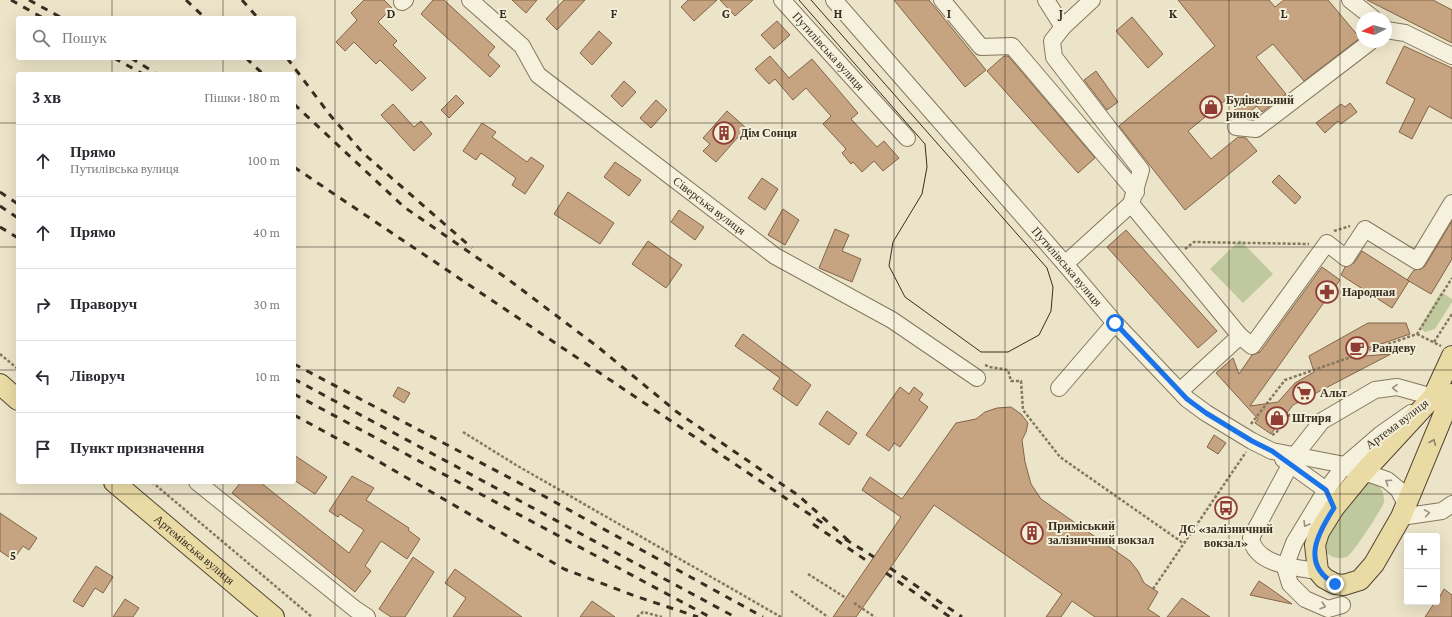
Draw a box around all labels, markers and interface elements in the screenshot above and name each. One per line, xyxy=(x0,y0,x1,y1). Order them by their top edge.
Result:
text: D xyxy=(387,6,396,21)
text: E xyxy=(499,6,507,21)
text: F xyxy=(611,6,618,21)
text: G xyxy=(722,6,730,21)
text: H xyxy=(834,6,843,21)
text: I xyxy=(947,6,951,21)
text: J xyxy=(1057,6,1063,21)
text: K xyxy=(1169,6,1178,21)
text: L xyxy=(1281,6,1288,21)
street label: Путилівська вулиця xyxy=(789,9,868,93)
north arrow xyxy=(1356,12,1392,48)
search box xyxy=(16,16,296,60)
icon: search xyxy=(30,27,52,49)
text: Пошук xyxy=(62,30,107,46)
text: 3 хв xyxy=(32,88,61,107)
text: Пішки · 180 m xyxy=(204,90,280,105)
place label: Будівельний ринок xyxy=(1226,93,1294,121)
shop icon: Будівельний ринок xyxy=(1198,94,1224,120)
building icon: Дім Сонця xyxy=(711,120,737,146)
place label: Дім Сонця xyxy=(740,126,798,140)
text: Прямо xyxy=(70,144,116,160)
icon: ahead xyxy=(32,150,54,172)
text: 100 m xyxy=(248,153,280,168)
text: Путилівська вулиця xyxy=(70,161,179,176)
street label: Сіверська вулиця xyxy=(670,174,749,238)
icon: ahead xyxy=(32,222,54,244)
text: Прямо xyxy=(70,224,116,240)
street label: Путилівська вулиця xyxy=(1029,224,1105,310)
text: 40 m xyxy=(253,225,280,240)
pharmacy icon: Народная xyxy=(1314,279,1340,305)
place label: Народная xyxy=(1342,285,1396,299)
icon: right xyxy=(32,294,54,316)
text: Праворуч xyxy=(70,296,137,312)
text: 30 m xyxy=(254,297,280,312)
route start xyxy=(1106,314,1124,332)
cafe icon: Рандеву xyxy=(1344,335,1370,361)
place label: Рандеву xyxy=(1372,341,1416,355)
icon: left xyxy=(32,366,54,388)
text: Ліворуч xyxy=(70,368,125,384)
text: 10 m xyxy=(255,369,280,384)
supermarket icon: Альт xyxy=(1291,380,1317,406)
one-way arrow xyxy=(1392,384,1398,392)
place label: Альт xyxy=(1320,386,1347,400)
street label: Артема вулиця xyxy=(1363,395,1432,452)
shop icon: Штиря xyxy=(1264,405,1290,431)
place label: Штиря xyxy=(1292,411,1332,425)
icon: arrive xyxy=(32,438,54,460)
one-way arrow xyxy=(1428,438,1436,445)
text: Пункт призначення xyxy=(70,440,204,456)
one-way arrow xyxy=(1385,479,1392,487)
bus stop icon: ДС «залізничний вокзал» xyxy=(1213,495,1239,521)
one-way arrow xyxy=(1424,510,1430,518)
street label: Артемівська вулиця xyxy=(151,512,238,588)
place label: Приміський залізничний вокзал xyxy=(1048,519,1155,547)
building icon: Приміський залізничний вокзал xyxy=(1019,520,1045,546)
one-way arrow xyxy=(1303,520,1310,527)
place label: ДС «залізничний вокзал» xyxy=(1179,522,1273,550)
map controls xyxy=(1404,533,1440,605)
button: + xyxy=(1404,533,1440,569)
text: 5 xyxy=(10,548,16,563)
button: − xyxy=(1404,569,1440,605)
route end xyxy=(1326,575,1344,593)
one-way arrow xyxy=(1320,601,1327,610)

